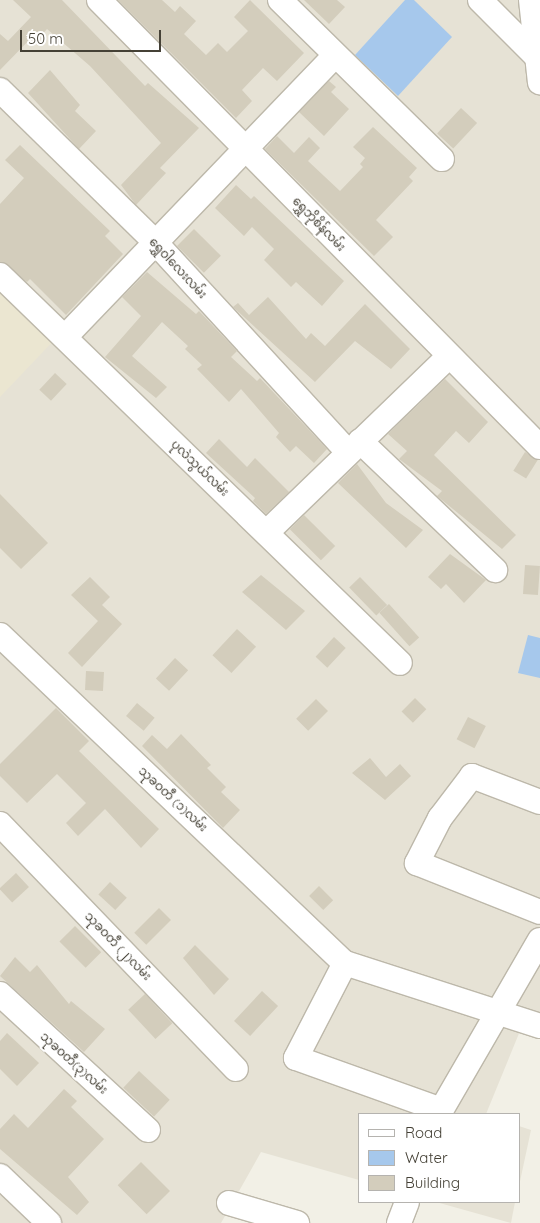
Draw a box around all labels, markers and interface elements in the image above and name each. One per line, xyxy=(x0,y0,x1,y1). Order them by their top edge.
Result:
scale bar xyxy=(22,20,164,52)
text: 50 m xyxy=(28,29,63,48)
street label: ရွှေဘိုစိန်လမ်း xyxy=(290,194,348,254)
street label: ရွှေဝါလေးလမ်း xyxy=(146,235,210,301)
street label: ပုလဲသွယ်လမ်း xyxy=(168,437,232,499)
street label: သုခဝတီ (၁)လမ်း xyxy=(136,763,210,835)
street label: သုခဝတီ (၂)လမ်း xyxy=(82,909,154,983)
street label: သုခဝတီ(၃)လမ်း xyxy=(37,1029,111,1097)
legend xyxy=(358,1113,520,1203)
text: Road xyxy=(405,1123,442,1142)
text: Water xyxy=(405,1148,448,1167)
text: Building xyxy=(405,1173,460,1192)

